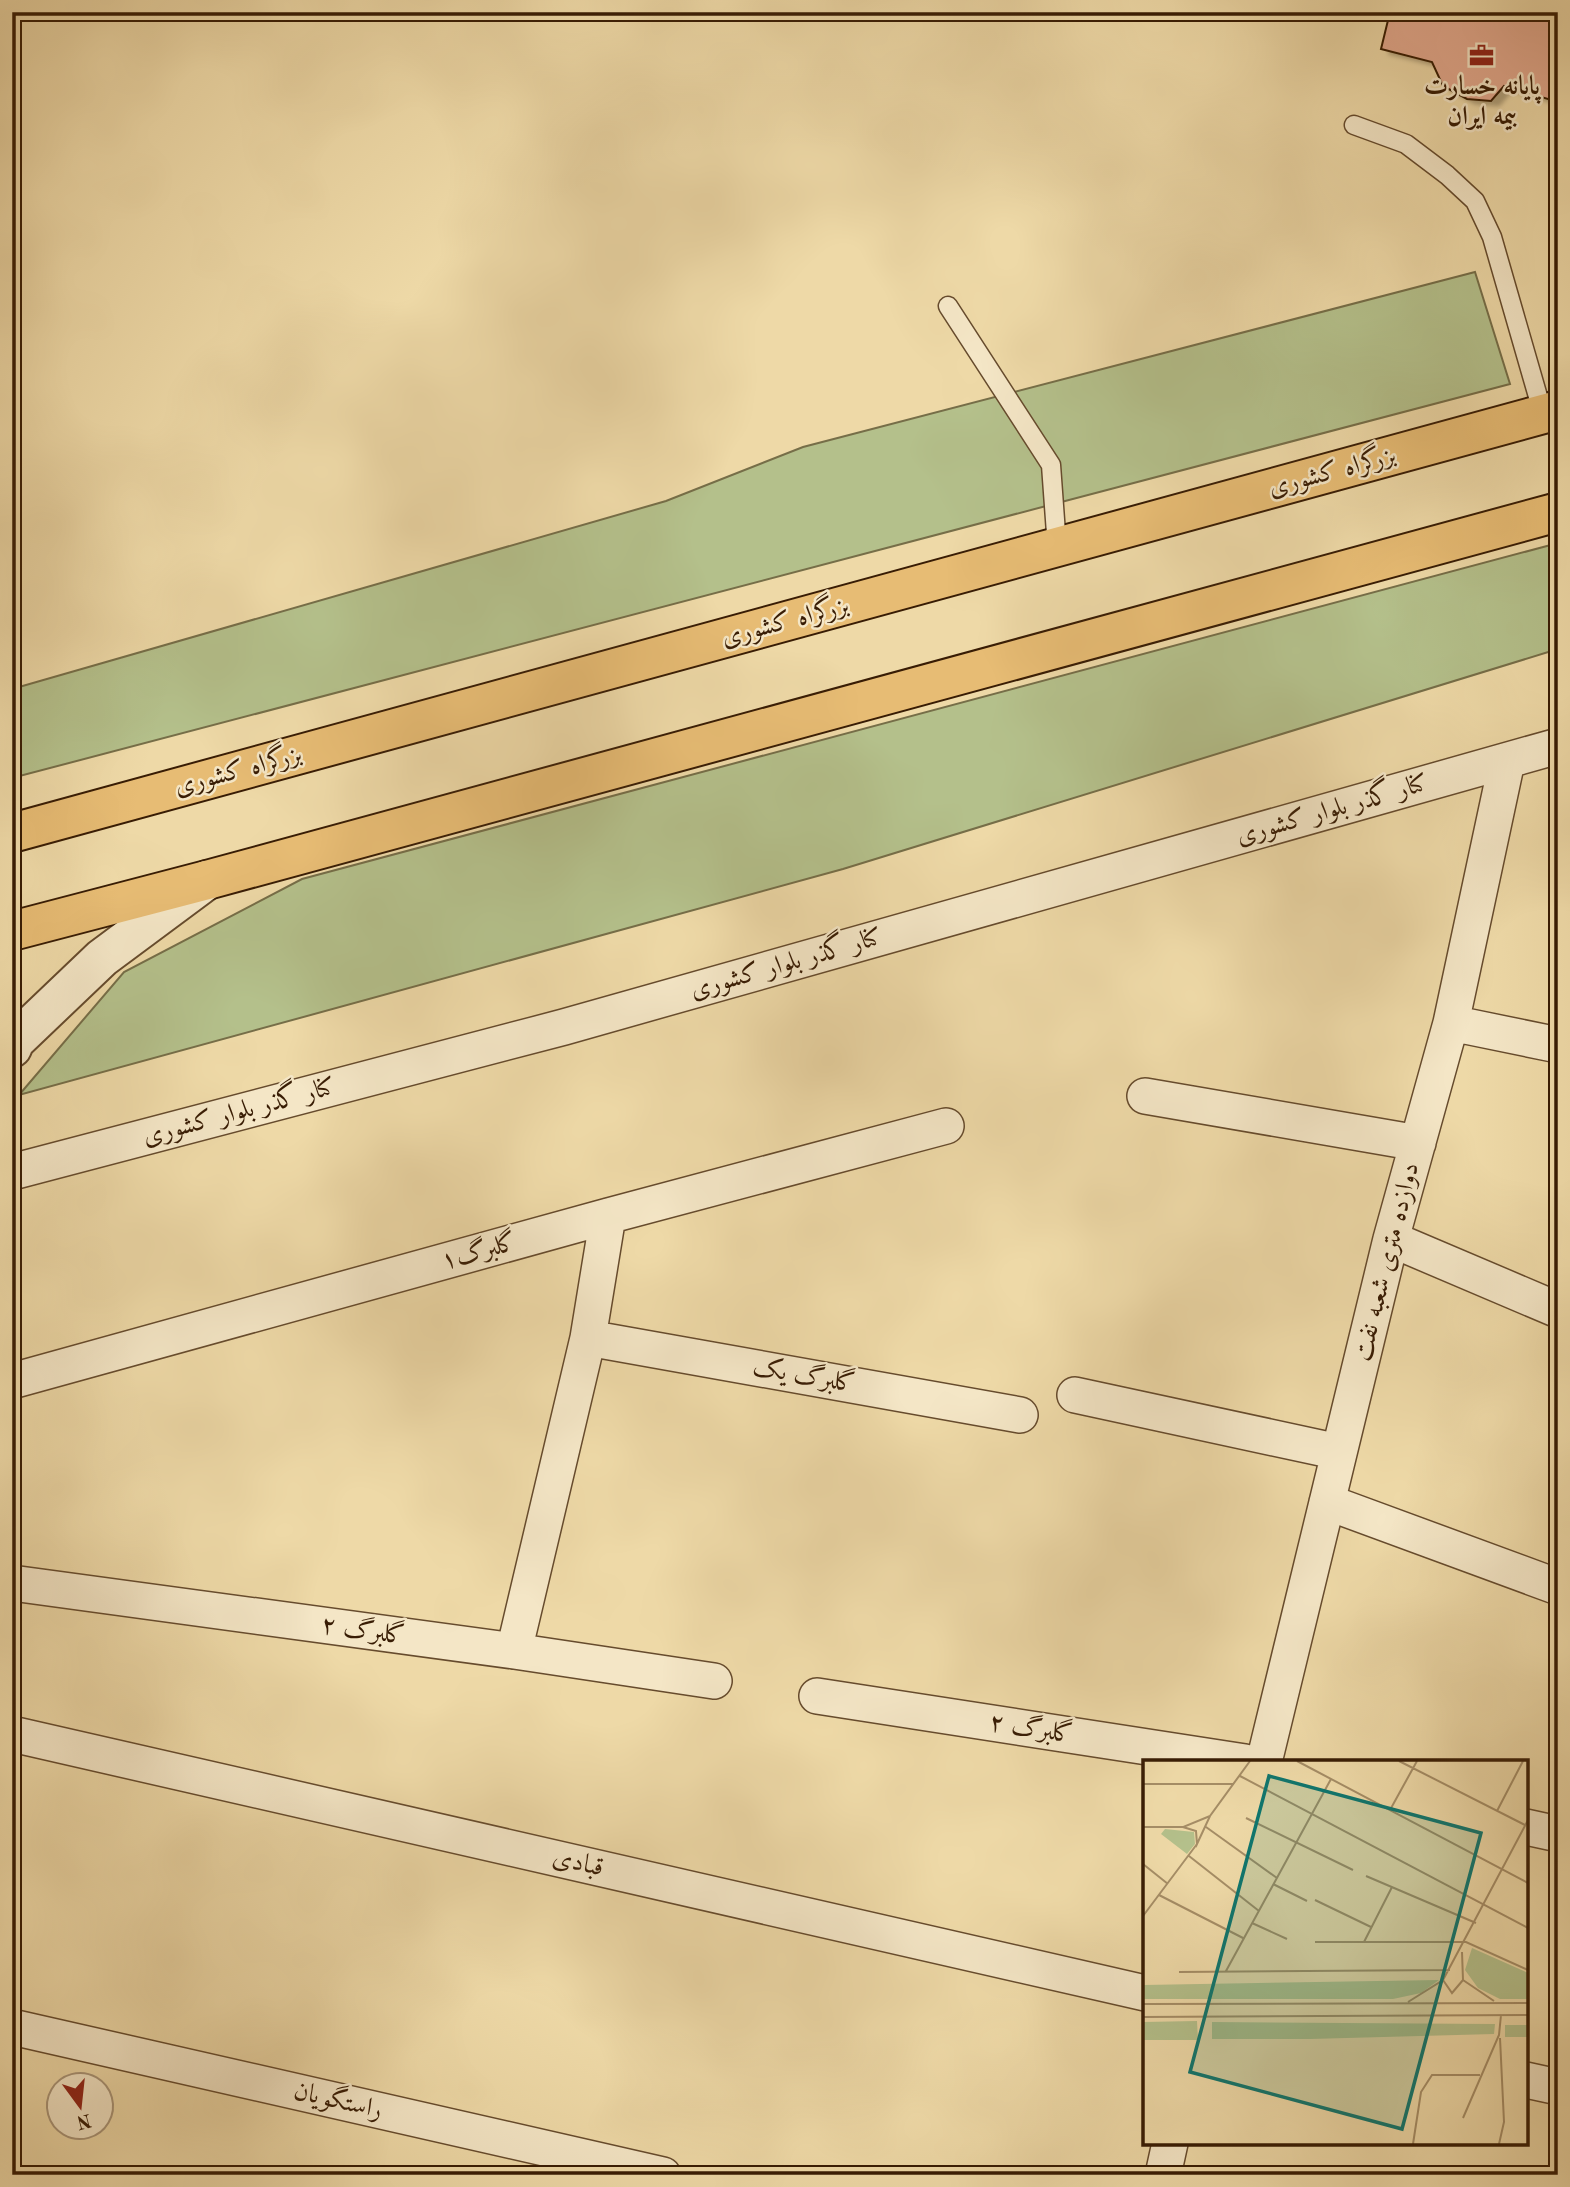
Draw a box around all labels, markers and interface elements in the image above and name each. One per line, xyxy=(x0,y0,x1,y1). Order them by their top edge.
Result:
office icon: پایانه خسارت بیمه ایران xyxy=(1468,41,1496,69)
place label: پایانه خسارت بیمه ایران xyxy=(1424,73,1542,131)
street label: بزرگراه کشوری xyxy=(1264,437,1399,503)
street label: بزرگراه کشوری xyxy=(717,587,852,653)
street label: بزرگراه کشوری xyxy=(170,736,305,802)
street label: کنار گذر بلوار کشوری xyxy=(1231,763,1431,852)
street label: کنار گذر بلوار کشوری xyxy=(685,917,885,1006)
street label: کنار گذر بلوار کشوری xyxy=(138,1067,339,1152)
street label: دوازده متری شعبه نفت xyxy=(1350,1160,1425,1364)
street label: گلبرگ۱ xyxy=(437,1226,520,1276)
street label: گلبرگ یک xyxy=(751,1350,858,1399)
street label: گلبرگ ۲ xyxy=(319,1608,407,1651)
street label: گلبرگ ۲ xyxy=(987,1706,1075,1749)
inset map xyxy=(1143,1760,1528,2145)
street label: قبادی xyxy=(550,1845,606,1882)
north arrow xyxy=(46,2072,116,2142)
street label: راستگویان xyxy=(291,2073,386,2126)
text: N xyxy=(74,2109,93,2131)

